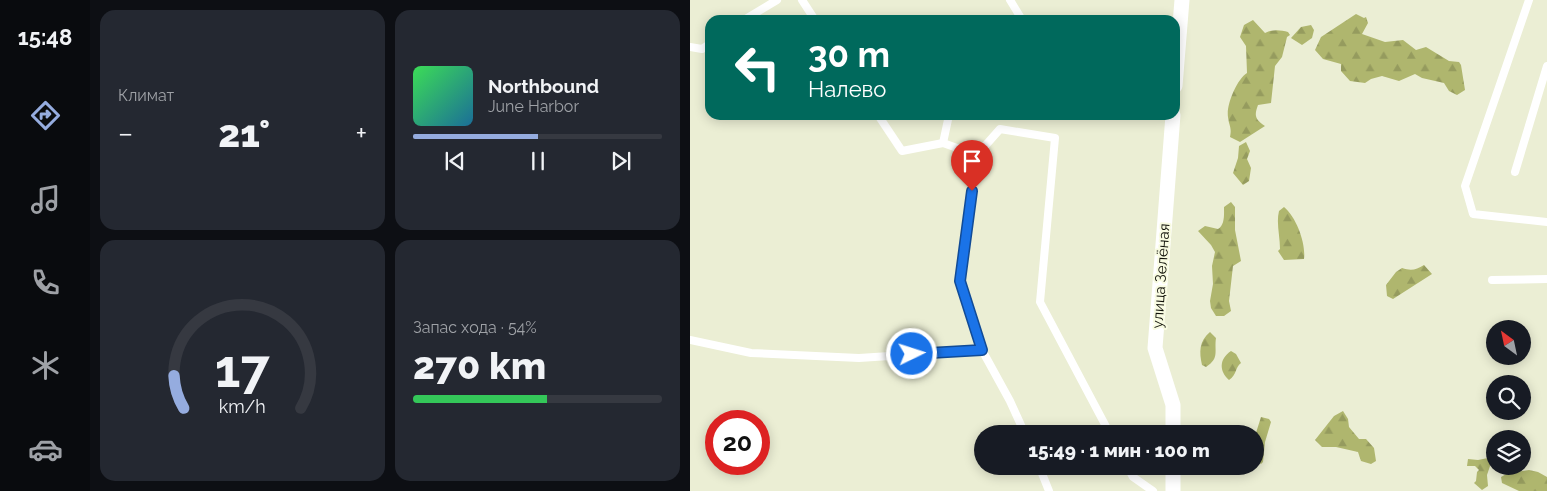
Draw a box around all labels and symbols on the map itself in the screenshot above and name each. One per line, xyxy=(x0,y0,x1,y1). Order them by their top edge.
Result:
pin xyxy=(951,140,993,191)
street label: улица Зелёная xyxy=(1148,223,1174,329)
north arrow xyxy=(1486,320,1531,365)
position arrow xyxy=(885,327,937,379)
speed limit sign: 20 xyxy=(705,410,770,475)

